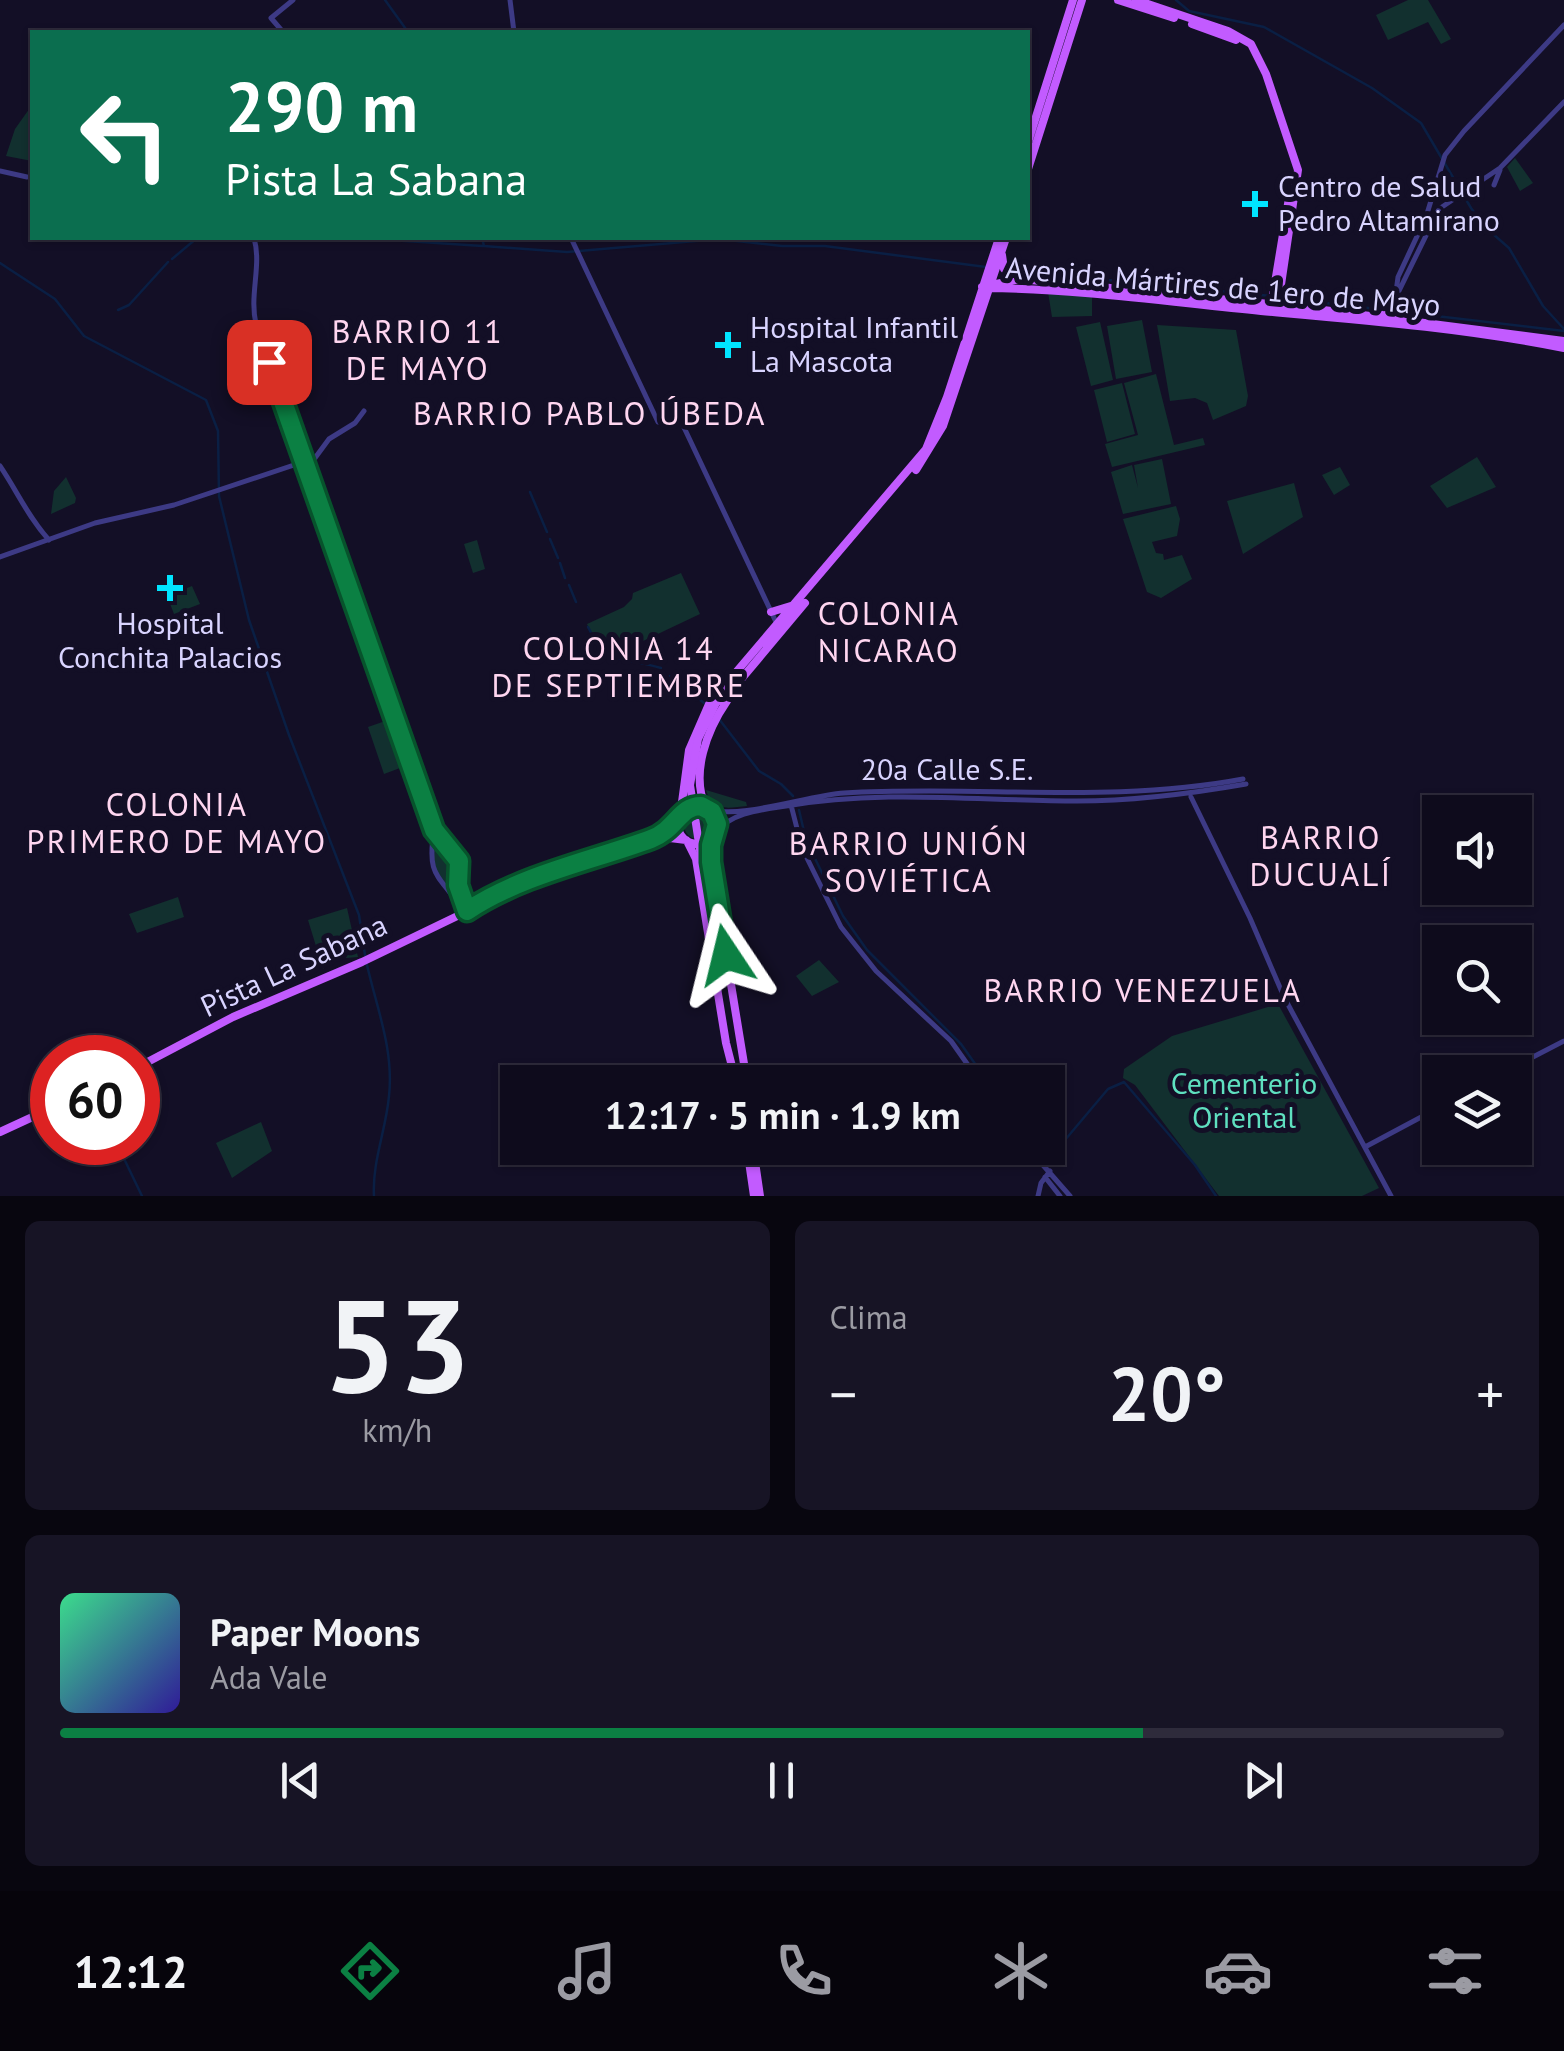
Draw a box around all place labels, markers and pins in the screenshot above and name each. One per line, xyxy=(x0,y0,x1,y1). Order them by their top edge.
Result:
place label: Centro de Salud Pedro Altamirano xyxy=(1278,166,1500,239)
marker: Centro de Salud Pedro Altamirano xyxy=(1242,191,1268,217)
place label: Hospital Infantil La Mascota xyxy=(750,307,958,380)
pin xyxy=(227,320,312,405)
marker: Hospital Infantil La Mascota xyxy=(715,332,741,358)
marker: Hospital Conchita Palacios xyxy=(157,575,183,601)
place label: Hospital Conchita Palacios xyxy=(58,603,282,676)

